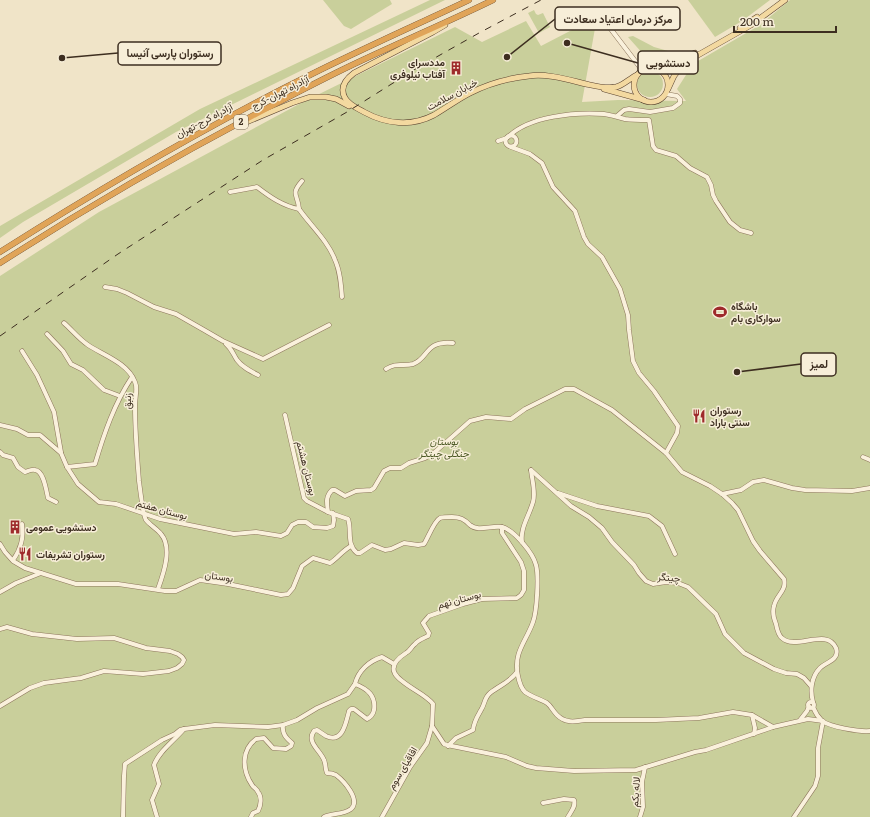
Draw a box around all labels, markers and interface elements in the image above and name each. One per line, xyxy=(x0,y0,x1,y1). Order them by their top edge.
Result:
callout: مرکز درمان اعتیاد سعادت xyxy=(555,7,680,30)
scale bar xyxy=(734,8,836,34)
text: مرکز درمان اعتیاد سعادت xyxy=(563,10,673,26)
text: 200 m xyxy=(740,12,774,30)
callout: رستوران پارسی آنیسا xyxy=(118,42,221,65)
text: رستوران پارسی آنیسا xyxy=(126,44,214,61)
callout: دستشویی xyxy=(638,51,698,74)
place label: مددسرای آفتاب نیلوفری xyxy=(390,54,446,81)
text: دستشویی xyxy=(646,54,691,70)
building icon: مددسرای آفتاب نیلوفری xyxy=(448,60,464,76)
street label: آزادراه تهران-کرج xyxy=(248,70,312,112)
street label: خیابان سلامت xyxy=(424,74,480,113)
street label: آزادراه کرج-تهران xyxy=(173,98,236,141)
road number: 2 xyxy=(234,115,248,129)
place label: باشگاه سوارکاری بام xyxy=(731,298,781,325)
sports icon: باشگاه سوارکاری بام xyxy=(712,304,728,320)
callout: لمیز xyxy=(801,353,836,376)
text: لمیز xyxy=(809,355,828,371)
street label: زنبق xyxy=(119,393,134,409)
place label: رستوران سنتی باراد xyxy=(710,402,750,429)
restaurant icon: رستوران سنتی باراد xyxy=(691,408,707,424)
park label: بوستان جنگلی چیتگر xyxy=(418,433,469,461)
street label: بوستان هشتم xyxy=(293,439,322,497)
street label: بوستان هفتم xyxy=(135,494,189,523)
building icon: دستشویی عمومی xyxy=(7,519,23,535)
place label: دستشویی عمومی xyxy=(26,519,96,534)
restaurant icon: رستوران تشریفات xyxy=(17,546,33,562)
place label: رستوران تشریفات xyxy=(36,546,105,561)
street label: بوستان xyxy=(204,566,234,585)
street label: چیتگر xyxy=(656,568,682,586)
street label: بوستان نهم xyxy=(435,585,482,612)
street label: اقاقیای سوم xyxy=(383,743,420,792)
street label: لاله یکم xyxy=(626,776,643,808)

